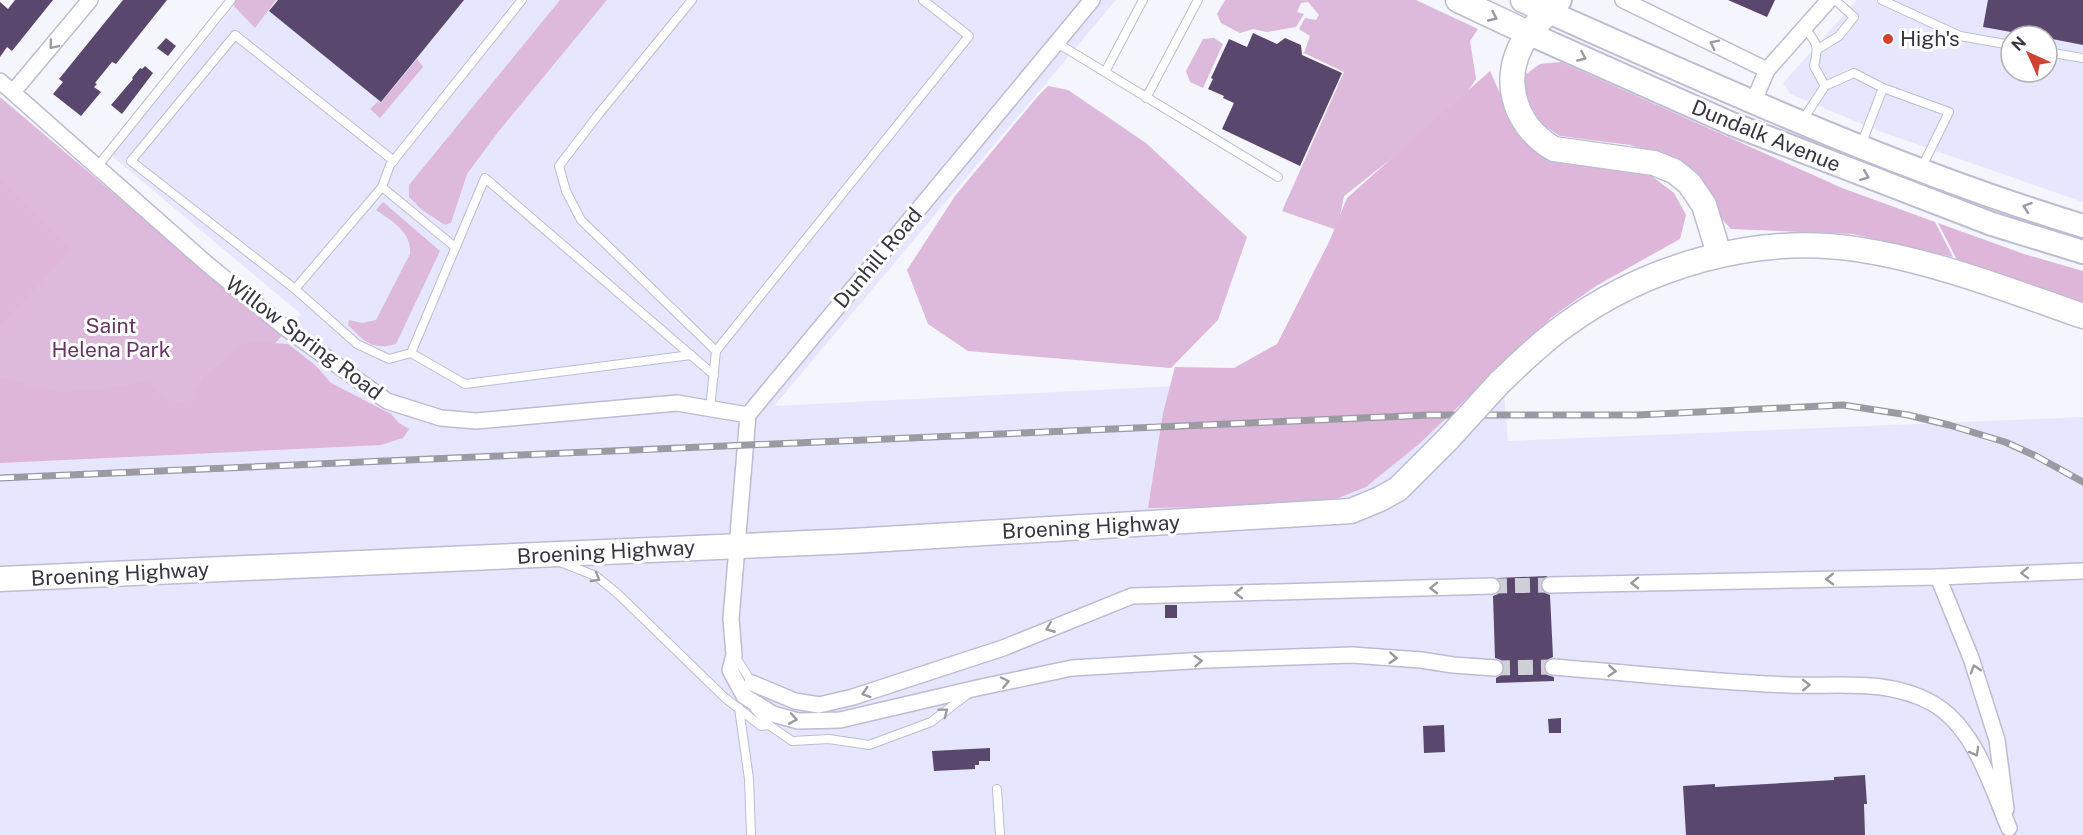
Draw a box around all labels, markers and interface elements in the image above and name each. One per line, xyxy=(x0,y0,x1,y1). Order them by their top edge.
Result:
one-way arrow xyxy=(1487,9,1498,21)
north arrow xyxy=(1999,24,2059,84)
place label: High's xyxy=(1900,26,1960,51)
marker: High's xyxy=(1881,32,1895,46)
text: N xyxy=(2008,33,2030,55)
one-way arrow xyxy=(49,38,60,49)
one-way arrow xyxy=(1709,40,1720,52)
one-way arrow xyxy=(1575,50,1586,62)
street label: Dundalk Avenue xyxy=(1688,94,1844,177)
one-way arrow xyxy=(1858,169,1869,181)
street label: Dunhill Road xyxy=(828,202,927,313)
one-way arrow xyxy=(2023,202,2033,215)
street label: Willow Spring Road xyxy=(221,270,388,405)
park label: Saint Helena Park xyxy=(51,313,171,362)
street label: Broening Highway xyxy=(1001,509,1181,544)
street label: Broening Highway xyxy=(516,534,696,569)
street label: Broening Highway xyxy=(30,556,210,591)
one-way arrow xyxy=(2020,567,2029,579)
one-way arrow xyxy=(590,571,600,582)
one-way arrow xyxy=(1825,573,1834,585)
one-way arrow xyxy=(1630,576,1639,589)
one-way arrow xyxy=(1429,582,1438,594)
one-way arrow xyxy=(1234,587,1243,599)
one-way arrow xyxy=(1046,621,1057,633)
one-way arrow xyxy=(1388,651,1397,664)
one-way arrow xyxy=(1194,654,1203,667)
one-way arrow xyxy=(1969,664,1982,675)
one-way arrow xyxy=(1607,665,1616,678)
one-way arrow xyxy=(999,676,1009,689)
one-way arrow xyxy=(1802,679,1811,691)
one-way arrow xyxy=(861,686,872,698)
one-way arrow xyxy=(938,709,949,720)
one-way arrow xyxy=(788,712,798,725)
one-way arrow xyxy=(1968,746,1979,756)

